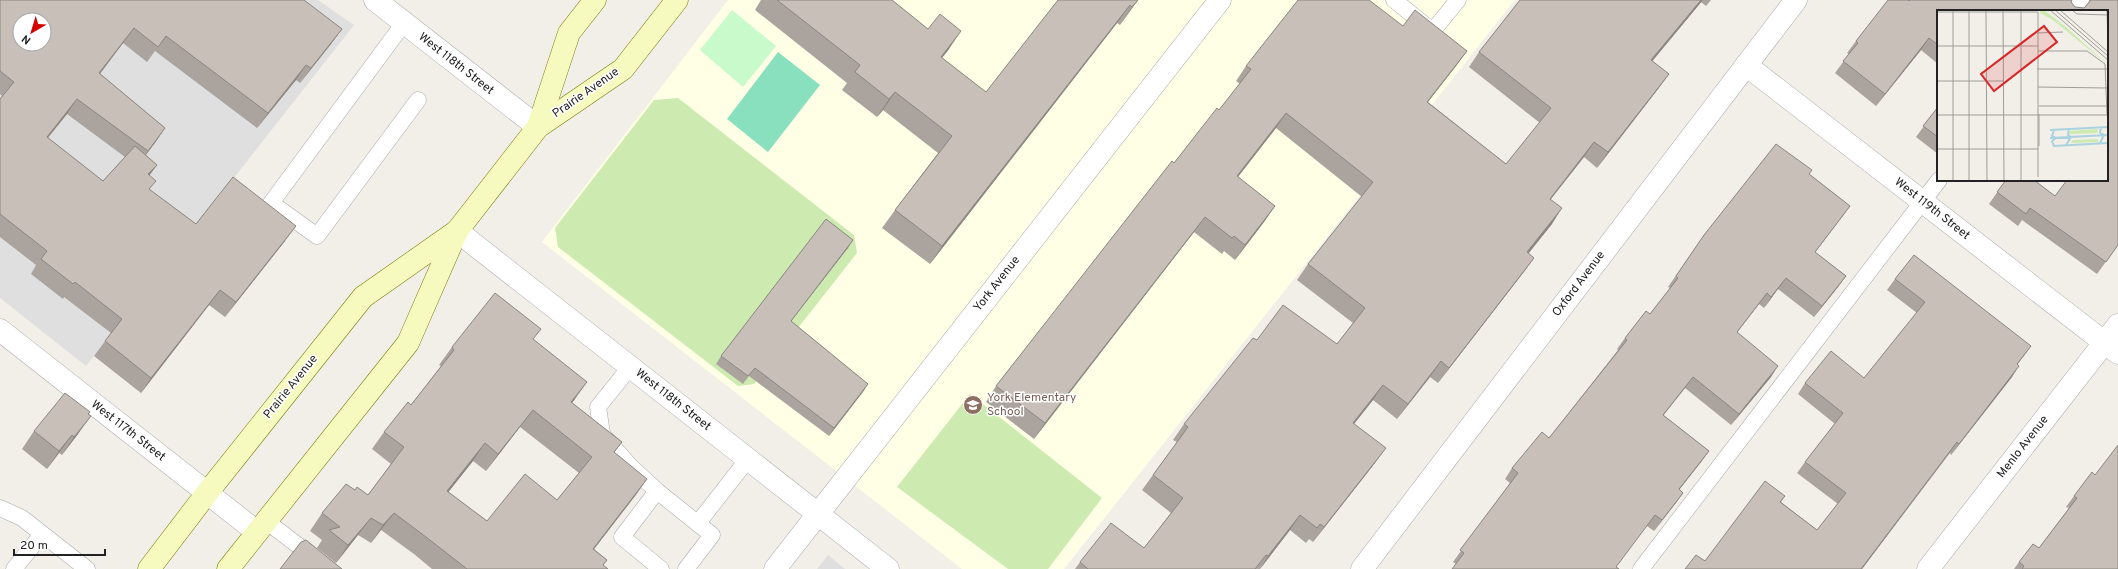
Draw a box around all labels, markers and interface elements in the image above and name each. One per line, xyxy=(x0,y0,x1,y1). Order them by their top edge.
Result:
inset map xyxy=(1937,10,2108,181)
north arrow xyxy=(12,12,52,52)
street label: West 118th Street xyxy=(415,29,497,99)
text: N xyxy=(19,31,34,47)
street label: Prairie Avenue xyxy=(549,64,623,122)
street label: West 119th Street xyxy=(1891,174,1973,244)
street label: Oxford Avenue xyxy=(1549,248,1609,320)
street label: York Avenue xyxy=(970,253,1024,315)
street label: Prairie Avenue xyxy=(260,352,322,422)
street label: West 118th Street xyxy=(632,365,714,435)
place label: York Elementary School xyxy=(987,390,1076,420)
school or university icon: York Elementary School xyxy=(962,394,984,416)
street label: West 117th Street xyxy=(87,397,169,465)
street label: Menlo Avenue xyxy=(1994,412,2052,482)
scale bar xyxy=(14,531,105,557)
text: 20 m xyxy=(20,538,48,554)

